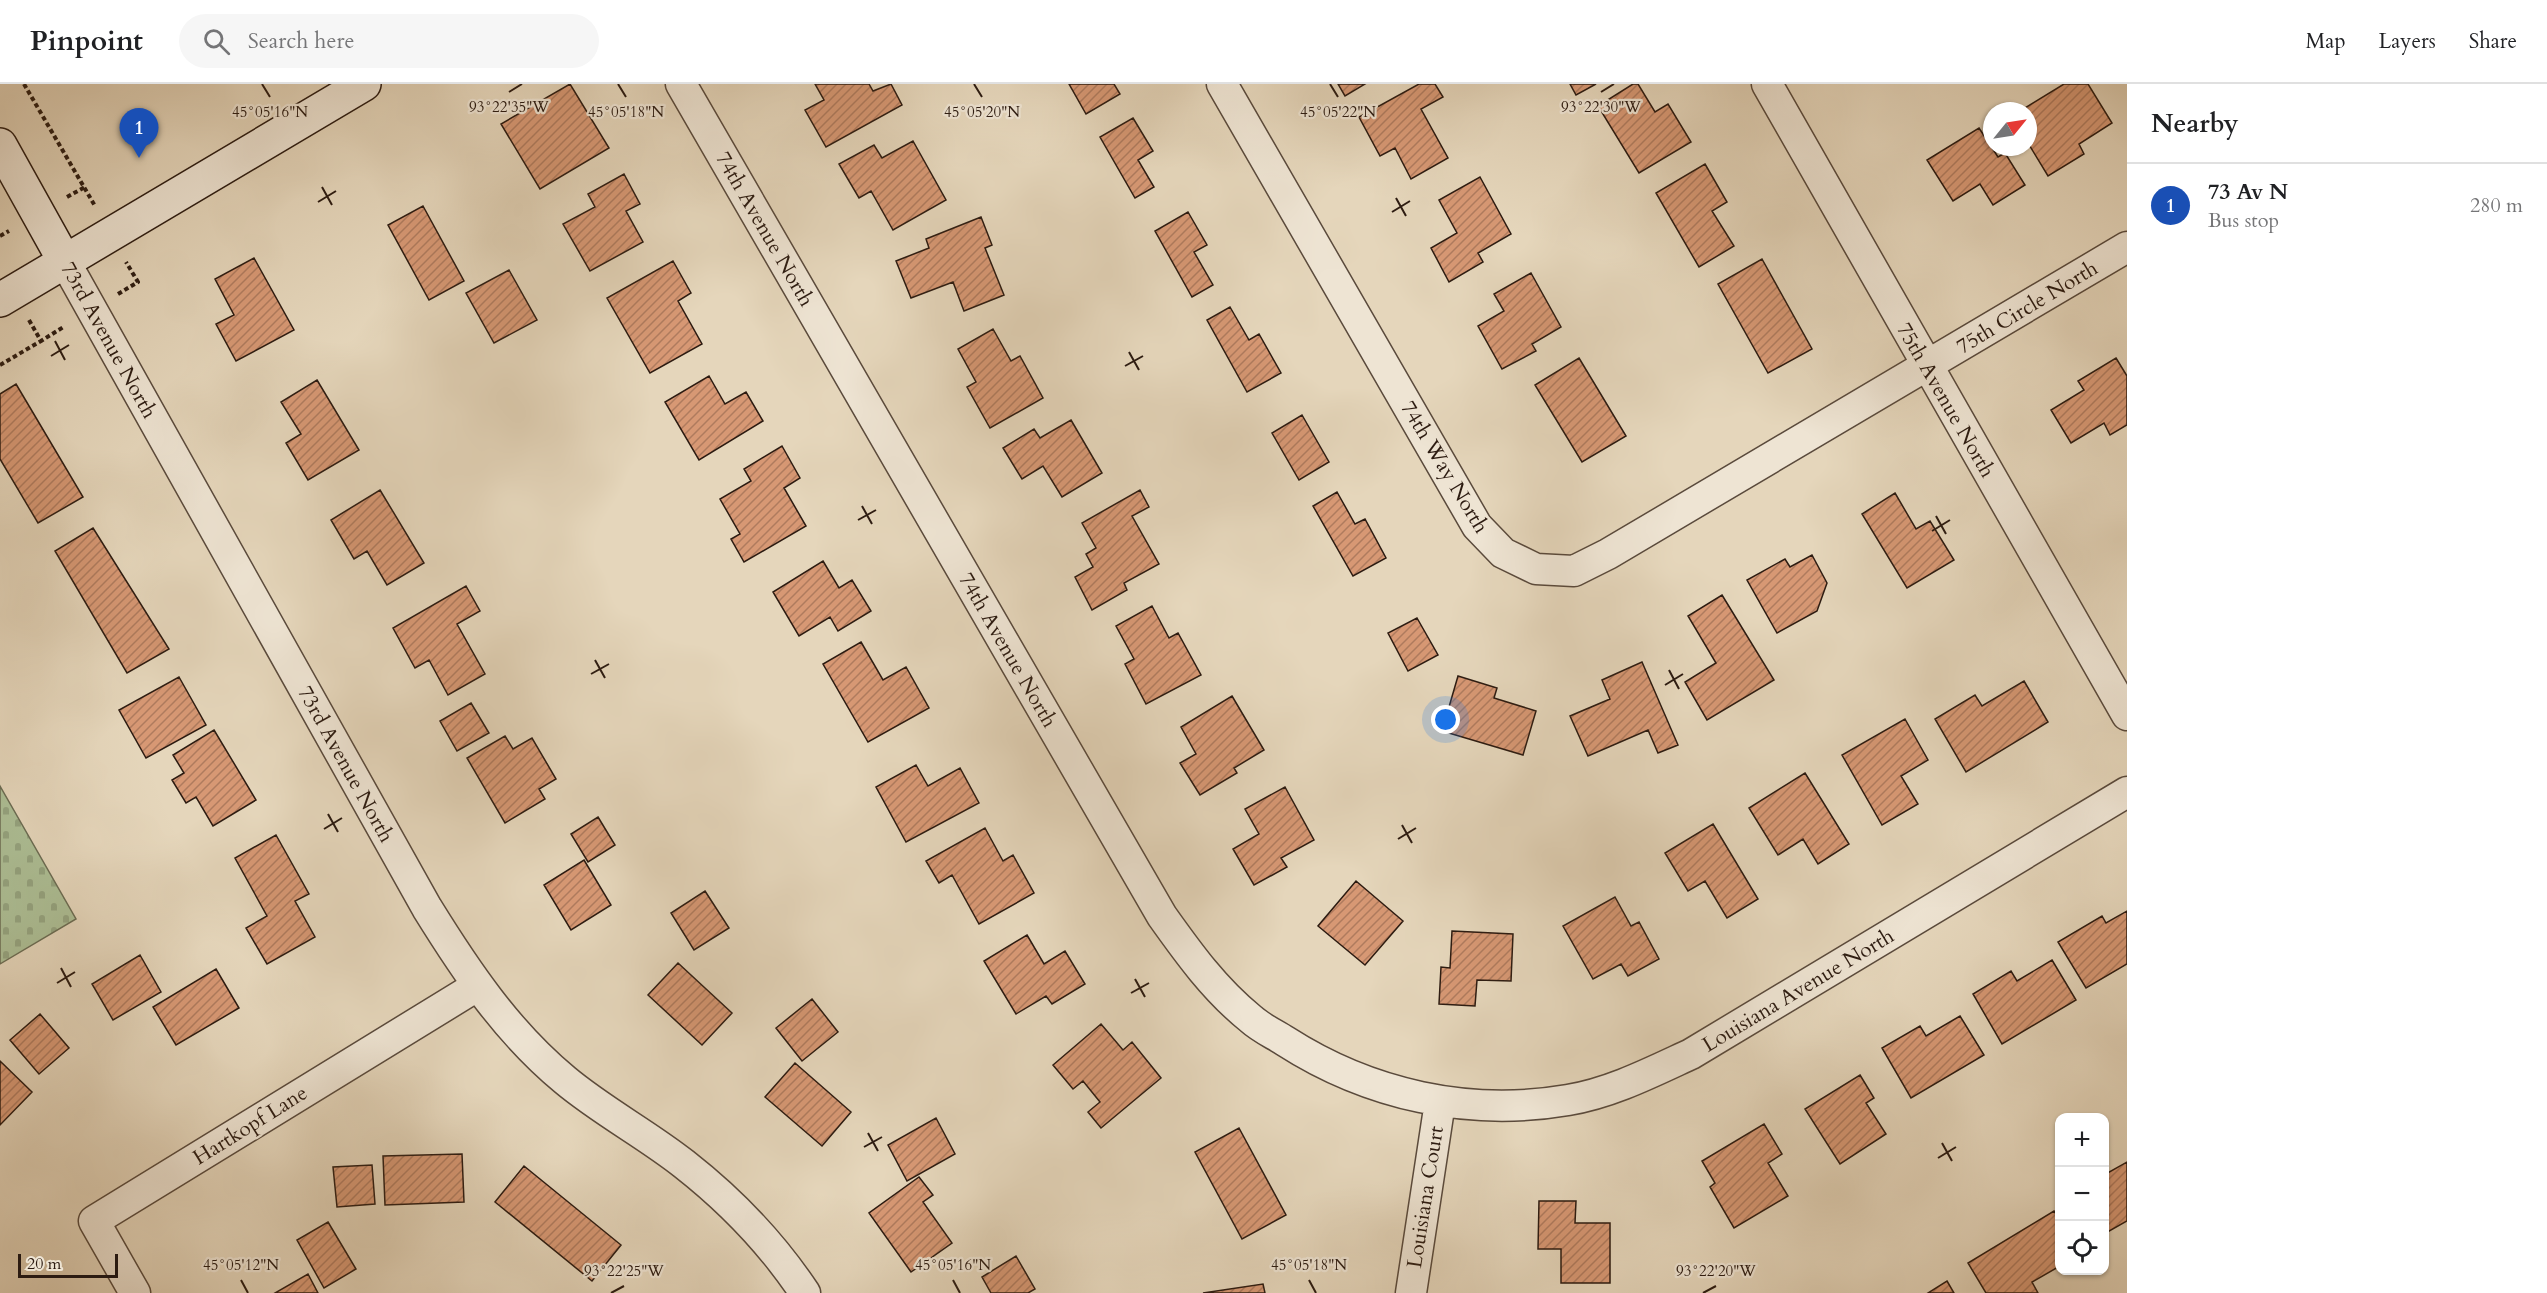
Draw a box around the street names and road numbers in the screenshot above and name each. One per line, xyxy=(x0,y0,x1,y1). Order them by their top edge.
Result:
street label: 74th Avenue North xyxy=(708,147,821,312)
street label: 75th Circle North xyxy=(1951,254,2104,361)
street label: 73rd Avenue North xyxy=(54,257,164,424)
street label: 75th Avenue North xyxy=(1889,318,2002,483)
street label: 74th Way North xyxy=(1394,396,1496,539)
street label: 74th Avenue North xyxy=(951,568,1064,733)
street label: 73rd Avenue North xyxy=(291,681,401,848)
street label: Louisiana Avenue North xyxy=(1697,921,1900,1059)
street label: Hartkopf Lane xyxy=(187,1079,313,1172)
street label: Louisiana Court xyxy=(1400,1124,1451,1270)

